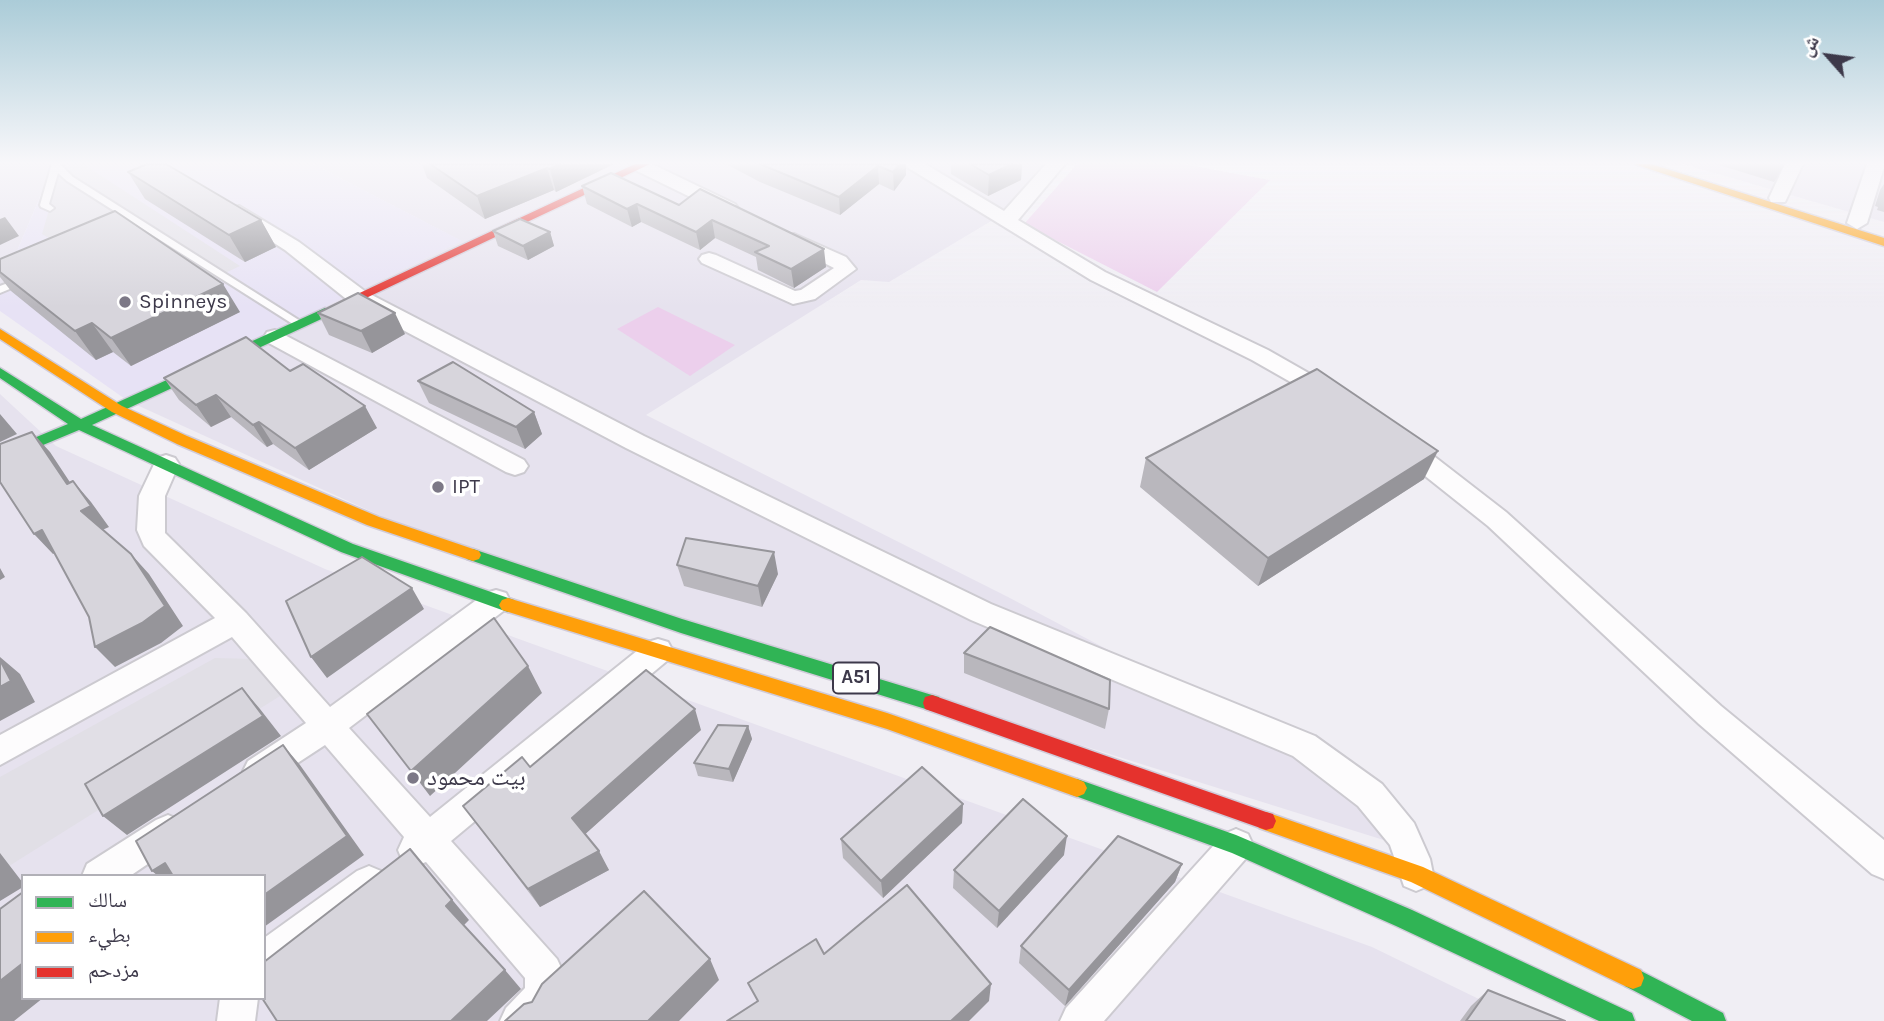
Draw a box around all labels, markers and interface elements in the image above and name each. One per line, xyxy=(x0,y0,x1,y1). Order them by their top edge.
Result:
north arrow xyxy=(1793,21,1863,91)
text: ش xyxy=(1795,32,1824,60)
place label: Spinneys xyxy=(139,289,227,315)
marker: Spinneys xyxy=(117,294,133,310)
place label: IPT xyxy=(452,474,480,500)
marker: IPT xyxy=(430,479,446,495)
road number: A51 xyxy=(833,663,879,694)
place label: بيت محمود xyxy=(427,764,526,792)
marker: بيت محمود xyxy=(405,770,421,786)
legend xyxy=(21,874,266,1000)
text: سالك xyxy=(88,888,127,912)
text: بطيء xyxy=(88,923,131,947)
text: مزدحم xyxy=(88,958,139,982)

